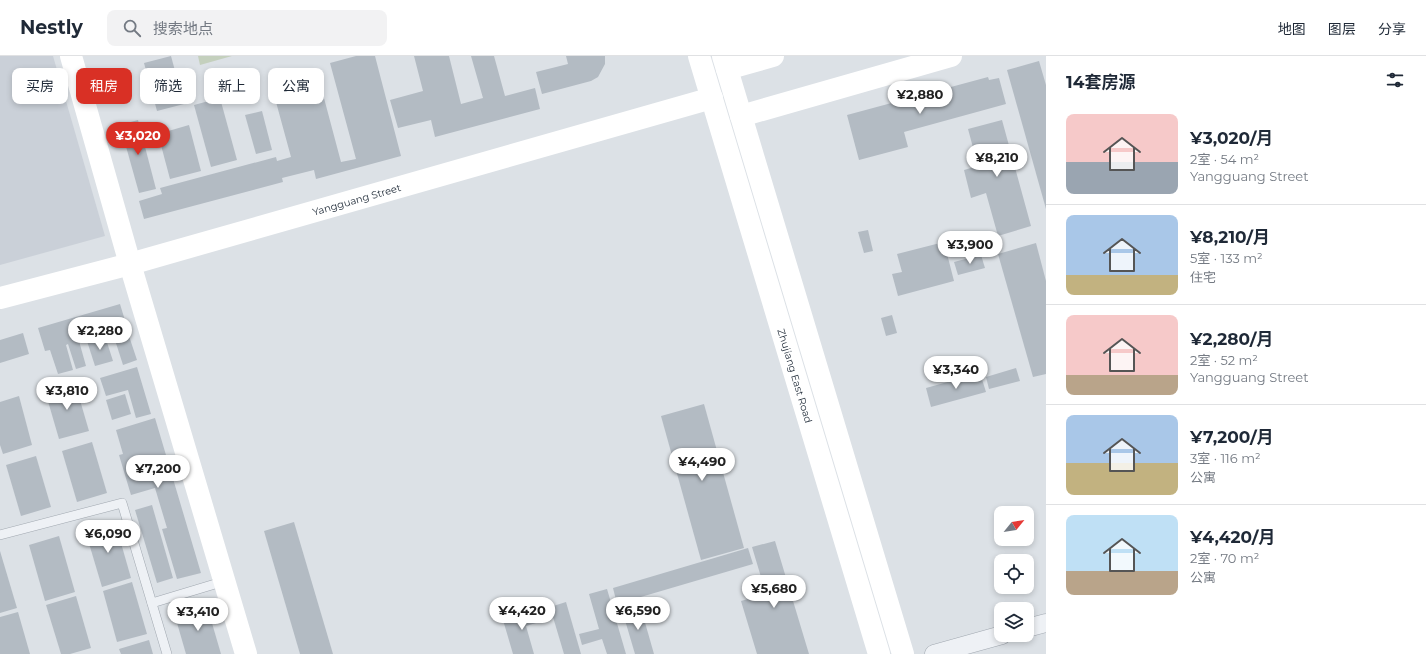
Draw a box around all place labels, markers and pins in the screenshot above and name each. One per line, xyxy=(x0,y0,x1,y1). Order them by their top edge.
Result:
pin: ¥2,880 xyxy=(887,81,953,115)
pin: ¥3,020 xyxy=(105,122,171,156)
pin: ¥8,210 xyxy=(964,144,1030,178)
pin: ¥3,900 xyxy=(937,231,1003,265)
pin: ¥2,280 xyxy=(67,317,133,351)
pin: ¥3,340 xyxy=(923,356,989,390)
pin: ¥3,810 xyxy=(34,377,100,411)
pin: ¥4,490 xyxy=(669,448,735,482)
pin: ¥7,200 xyxy=(125,455,191,489)
pin: ¥6,090 xyxy=(75,520,141,554)
pin: ¥5,680 xyxy=(741,575,807,609)
pin: ¥4,420 xyxy=(489,597,555,631)
pin: ¥6,590 xyxy=(605,597,671,631)
pin: ¥3,410 xyxy=(165,598,231,632)

